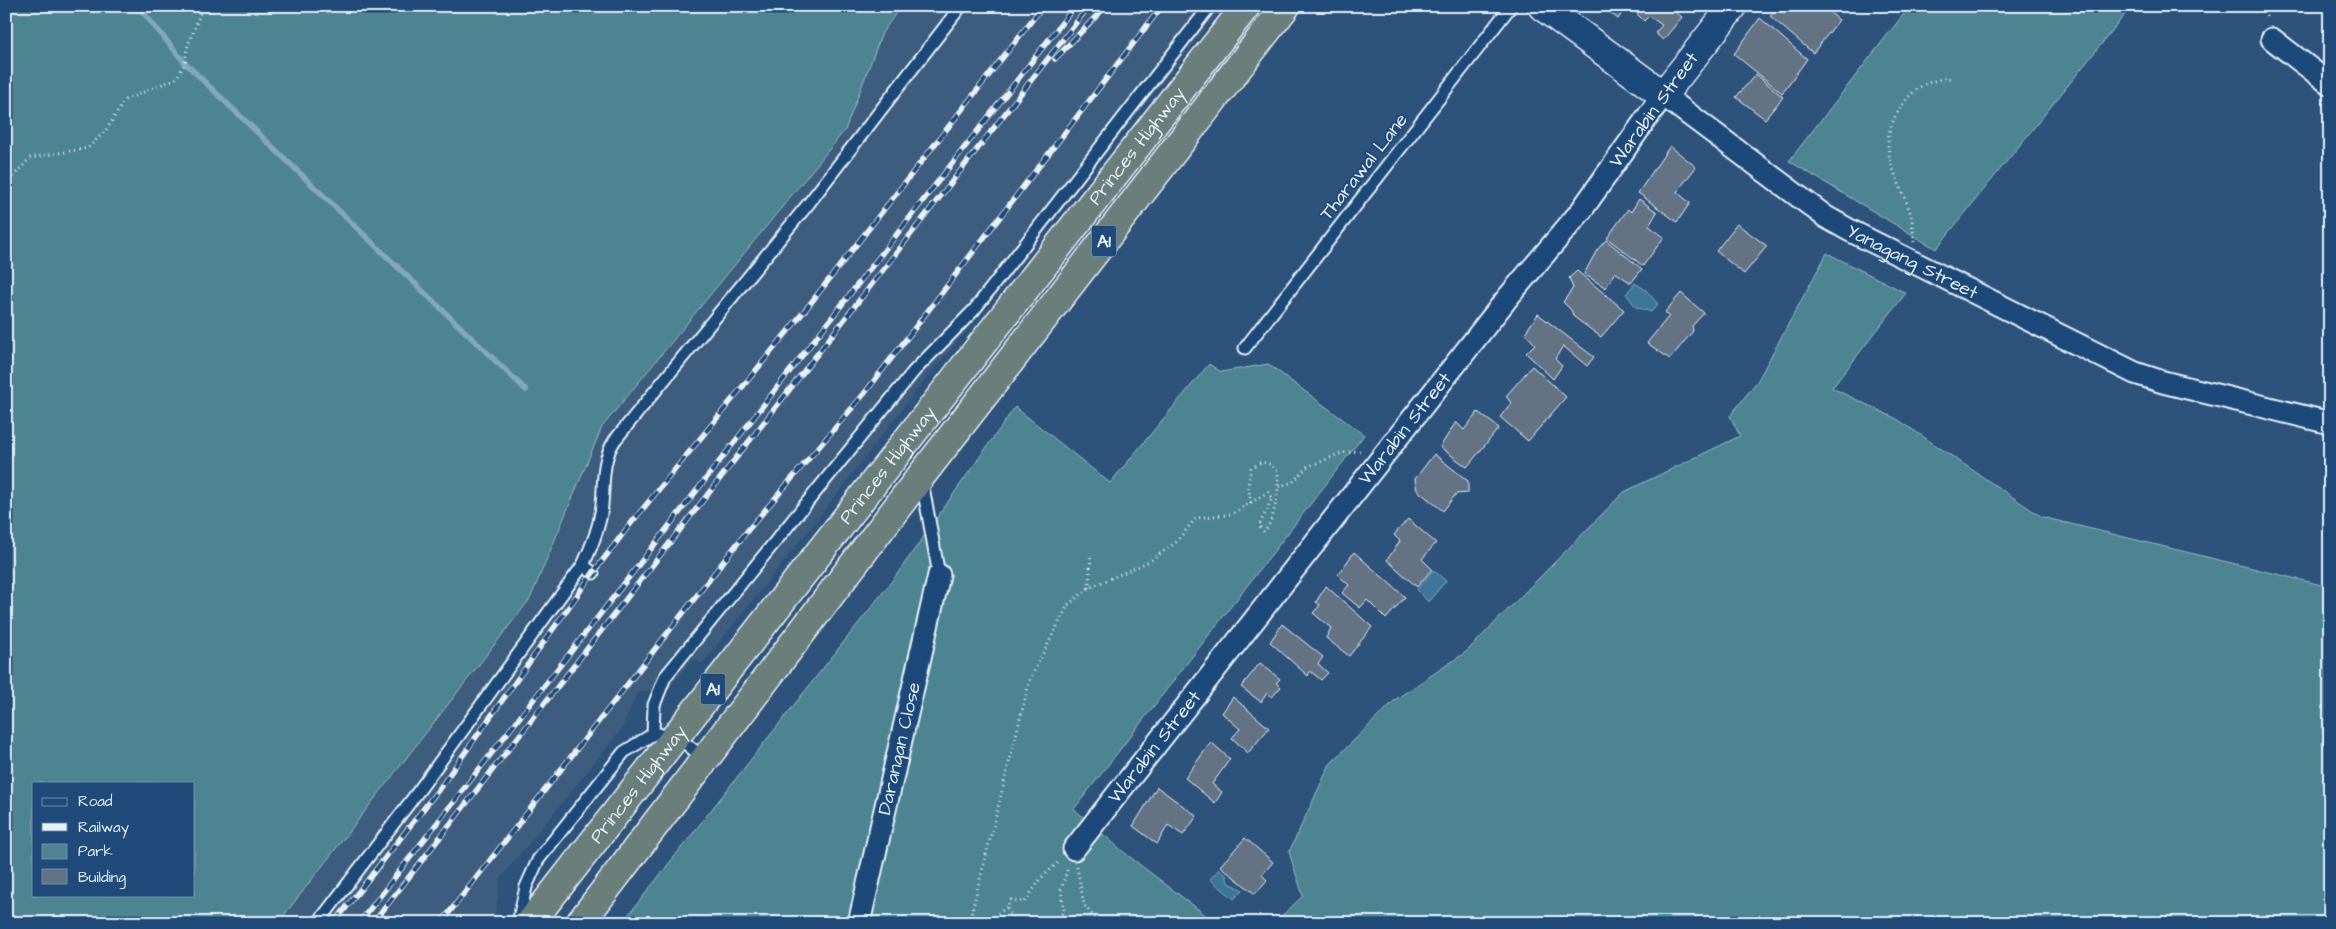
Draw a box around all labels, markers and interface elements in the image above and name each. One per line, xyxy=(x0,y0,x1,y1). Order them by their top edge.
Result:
street label: Warabin Street xyxy=(1603,46,1705,173)
street label: Princes Highway xyxy=(1082,81,1193,211)
street label: Tharawal Lane xyxy=(1314,108,1414,226)
street label: Yanagang Street xyxy=(1842,217,1983,306)
road number: A1 xyxy=(1092,226,1116,256)
street label: Warabin Street xyxy=(1352,366,1458,491)
street label: Princes Highway xyxy=(833,400,944,530)
road number: A1 xyxy=(700,674,726,704)
street label: Darangan Close xyxy=(871,680,927,817)
street label: Warabin Street xyxy=(1101,684,1208,809)
street label: Princes Highway xyxy=(583,719,694,849)
legend xyxy=(32,782,195,896)
text: Road xyxy=(78,791,113,812)
text: Railway xyxy=(78,817,129,839)
text: Park xyxy=(78,841,113,862)
text: Building xyxy=(78,867,126,889)

